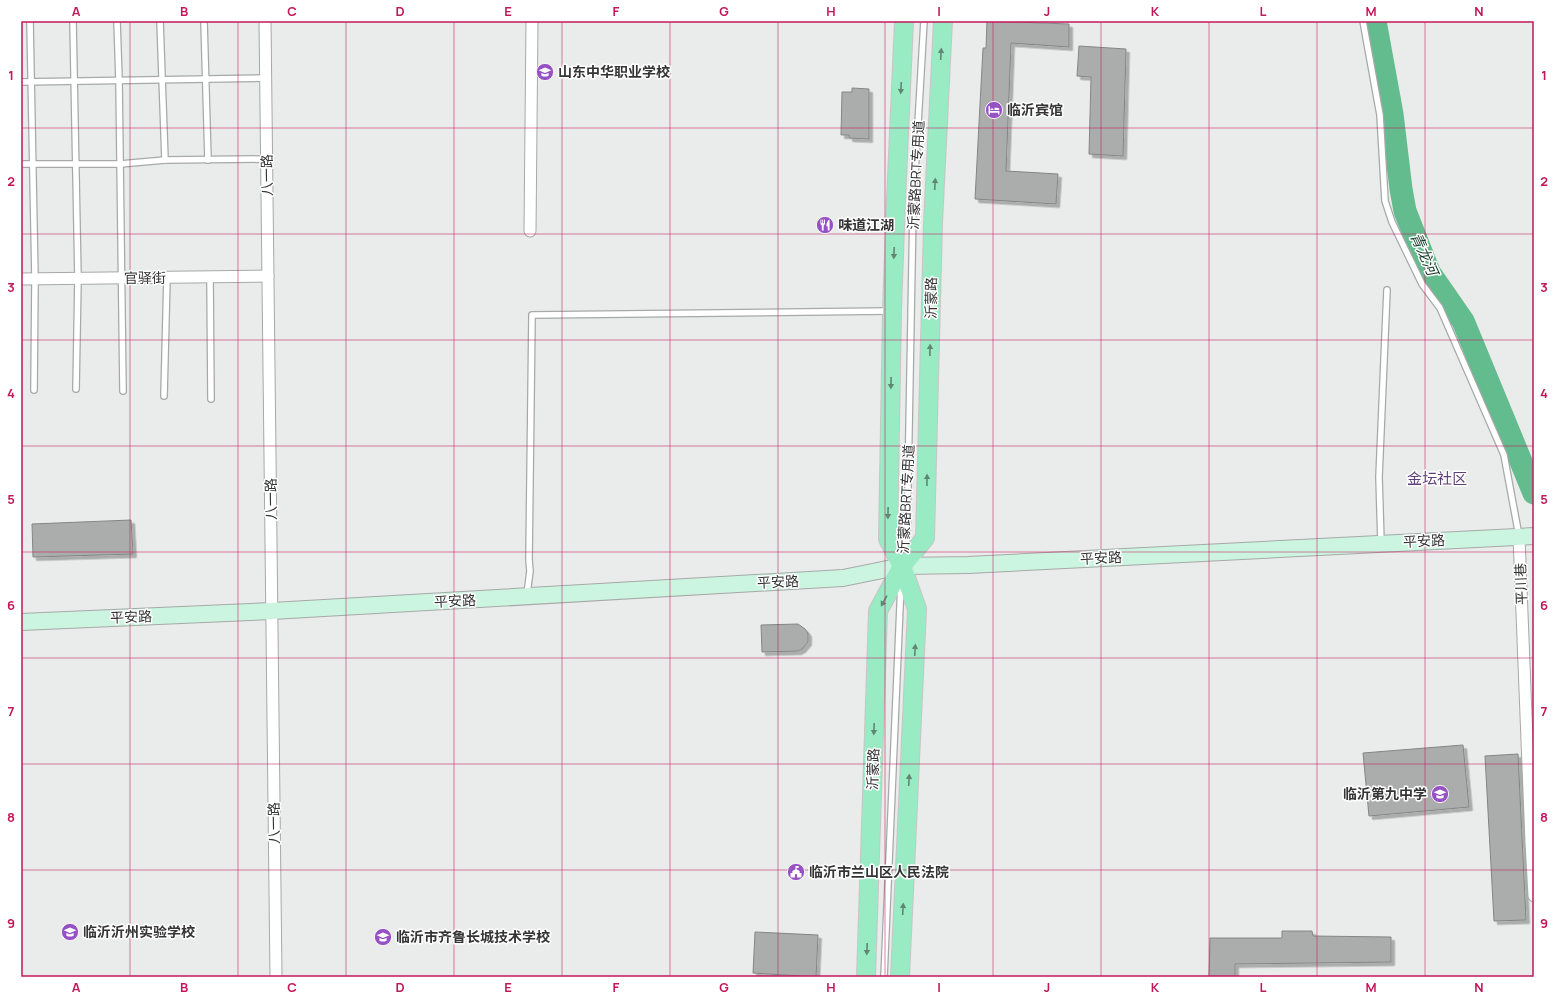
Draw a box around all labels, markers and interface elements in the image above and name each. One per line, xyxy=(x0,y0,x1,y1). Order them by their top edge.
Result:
text: A xyxy=(72,2,81,20)
text: B xyxy=(180,2,188,20)
text: C xyxy=(287,2,297,20)
text: D xyxy=(395,2,405,20)
text: E xyxy=(504,2,512,20)
text: F xyxy=(613,2,620,20)
text: G xyxy=(719,2,729,20)
text: H xyxy=(826,2,836,20)
text: I xyxy=(937,2,941,20)
text: J xyxy=(1044,2,1050,20)
text: K xyxy=(1151,2,1160,20)
text: L xyxy=(1260,2,1267,20)
text: M xyxy=(1365,2,1377,20)
text: N xyxy=(1474,2,1484,20)
one-way arrow xyxy=(938,48,945,60)
school or university icon: 山东中华职业学校 xyxy=(535,62,555,82)
place label: 山东中华职业学校 xyxy=(558,62,670,81)
text: 1 xyxy=(8,66,14,84)
text: 1 xyxy=(1541,66,1547,84)
one-way arrow xyxy=(898,82,904,95)
hotel icon: 临沂宾馆 xyxy=(984,100,1004,120)
place label: 临沂宾馆 xyxy=(1007,100,1063,119)
street label: 沂蒙路BRT专用道 xyxy=(903,120,928,230)
street label: 八一路 xyxy=(257,154,276,196)
text: 2 xyxy=(7,172,15,190)
text: 2 xyxy=(1540,172,1548,190)
one-way arrow xyxy=(932,177,938,190)
restaurant icon: 味道江湖 xyxy=(815,215,835,235)
place label: 味道江湖 xyxy=(838,215,894,234)
water label: 青龙河 xyxy=(1406,229,1444,281)
one-way arrow xyxy=(891,247,897,260)
street label: 官驿街 xyxy=(124,268,166,287)
street label: 沂蒙路 xyxy=(921,277,940,319)
text: 3 xyxy=(7,278,15,296)
text: 3 xyxy=(1540,278,1548,296)
one-way arrow xyxy=(927,343,933,356)
one-way arrow xyxy=(888,377,894,390)
text: 4 xyxy=(7,384,15,402)
text: 4 xyxy=(1540,384,1548,402)
street label: 沂蒙路BRT专用道 xyxy=(893,444,918,554)
district label: 金坛社区 xyxy=(1407,468,1467,489)
one-way arrow xyxy=(924,473,930,486)
street label: 八一路 xyxy=(261,478,280,520)
text: 5 xyxy=(7,490,15,508)
text: 5 xyxy=(1540,490,1548,508)
one-way arrow xyxy=(885,507,891,520)
street label: 平安路 xyxy=(1403,530,1445,551)
street label: 平安路 xyxy=(1080,547,1122,568)
street label: 平川巷 xyxy=(1510,563,1531,605)
street label: 平安路 xyxy=(757,571,799,592)
street label: 平安路 xyxy=(434,590,476,611)
one-way arrow xyxy=(880,595,887,607)
text: 6 xyxy=(7,596,15,614)
text: 6 xyxy=(1540,596,1548,614)
street label: 平安路 xyxy=(110,606,152,627)
one-way arrow xyxy=(911,644,918,656)
text: 7 xyxy=(8,702,15,720)
text: 7 xyxy=(1541,702,1548,720)
one-way arrow xyxy=(871,723,877,736)
street label: 沂蒙路 xyxy=(862,748,883,790)
one-way arrow xyxy=(905,774,912,786)
place label: 临沂第九中学 xyxy=(1343,784,1427,803)
school or university icon: 临沂第九中学 xyxy=(1430,784,1450,804)
street label: 八一路 xyxy=(264,802,283,844)
text: 8 xyxy=(7,808,15,826)
text: 8 xyxy=(1540,808,1548,826)
public building icon: 临沂市兰山区人民法院 xyxy=(786,862,806,882)
place label: 临沂市兰山区人民法院 xyxy=(809,862,949,881)
one-way arrow xyxy=(900,902,906,915)
text: 9 xyxy=(7,914,15,932)
text: 9 xyxy=(1540,914,1548,932)
school or university icon: 临沂沂州实验学校 xyxy=(60,922,80,942)
place label: 临沂沂州实验学校 xyxy=(83,922,195,941)
school or university icon: 临沂市齐鲁长城技术学校 xyxy=(373,927,393,947)
place label: 临沂市齐鲁长城技术学校 xyxy=(396,927,550,946)
one-way arrow xyxy=(864,943,870,956)
text: A xyxy=(72,978,81,996)
text: B xyxy=(180,978,188,996)
text: C xyxy=(287,978,297,996)
text: D xyxy=(395,978,405,996)
text: E xyxy=(504,978,512,996)
text: F xyxy=(613,978,620,996)
text: G xyxy=(719,978,729,996)
text: H xyxy=(826,978,836,996)
text: I xyxy=(937,978,941,996)
text: J xyxy=(1044,978,1050,996)
text: K xyxy=(1151,978,1160,996)
text: L xyxy=(1260,978,1267,996)
text: M xyxy=(1365,978,1377,996)
text: N xyxy=(1474,978,1484,996)

